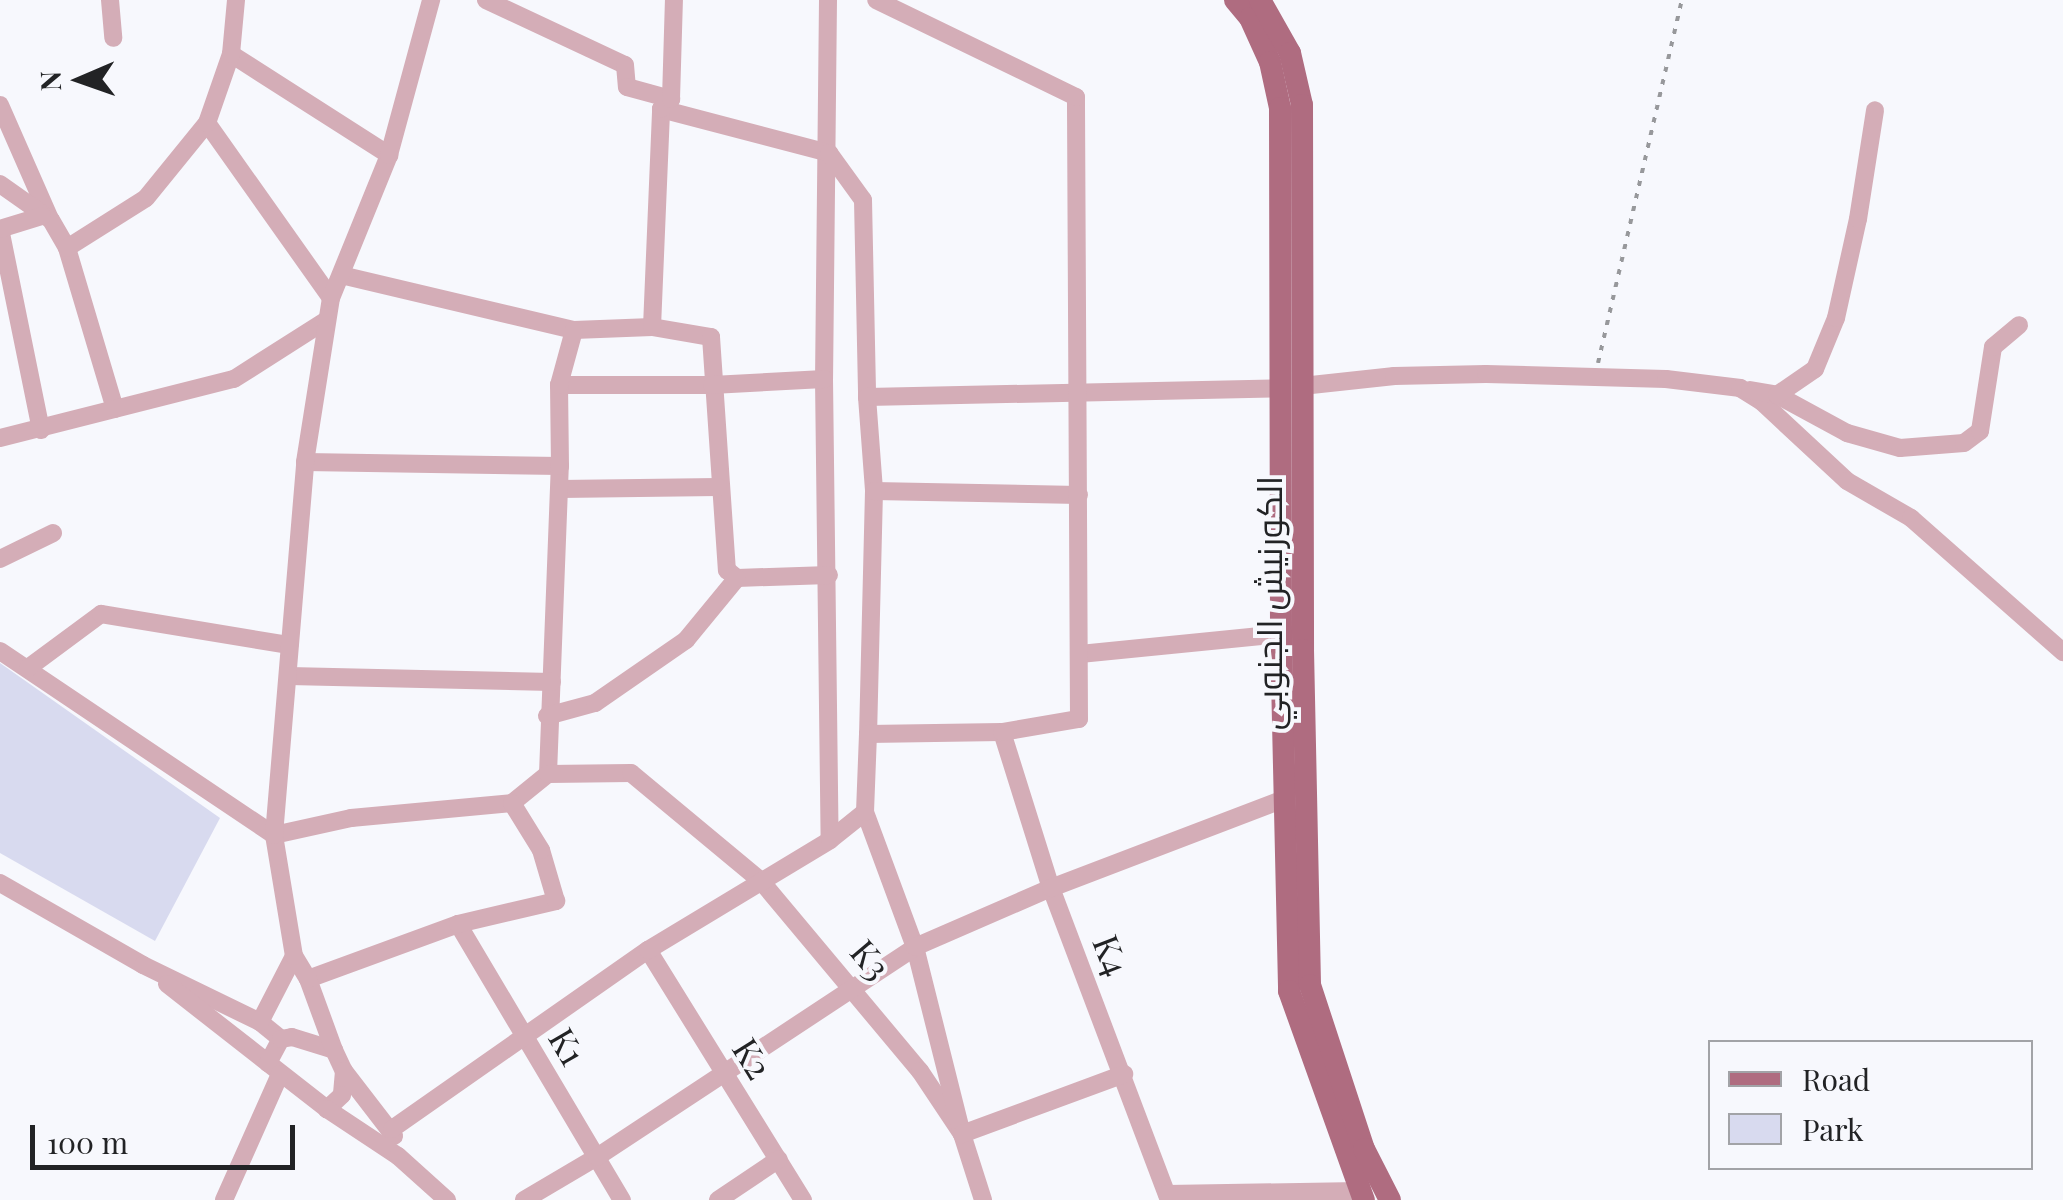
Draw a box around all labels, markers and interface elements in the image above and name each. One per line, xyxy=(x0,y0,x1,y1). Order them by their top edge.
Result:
north arrow xyxy=(30,30,130,130)
text: N xyxy=(31,70,68,92)
street label: الكورنيش الجنوبي xyxy=(1247,476,1289,730)
street label: K4 xyxy=(1085,929,1139,981)
street label: K3 xyxy=(842,931,900,987)
street label: K1 xyxy=(541,1020,595,1072)
street label: K2 xyxy=(725,1030,781,1086)
legend xyxy=(1708,1040,2033,1170)
text: Road xyxy=(1802,1059,1870,1099)
scale bar xyxy=(35,1105,300,1167)
text: Park xyxy=(1802,1109,1864,1149)
text: 100 m xyxy=(47,1122,128,1162)

